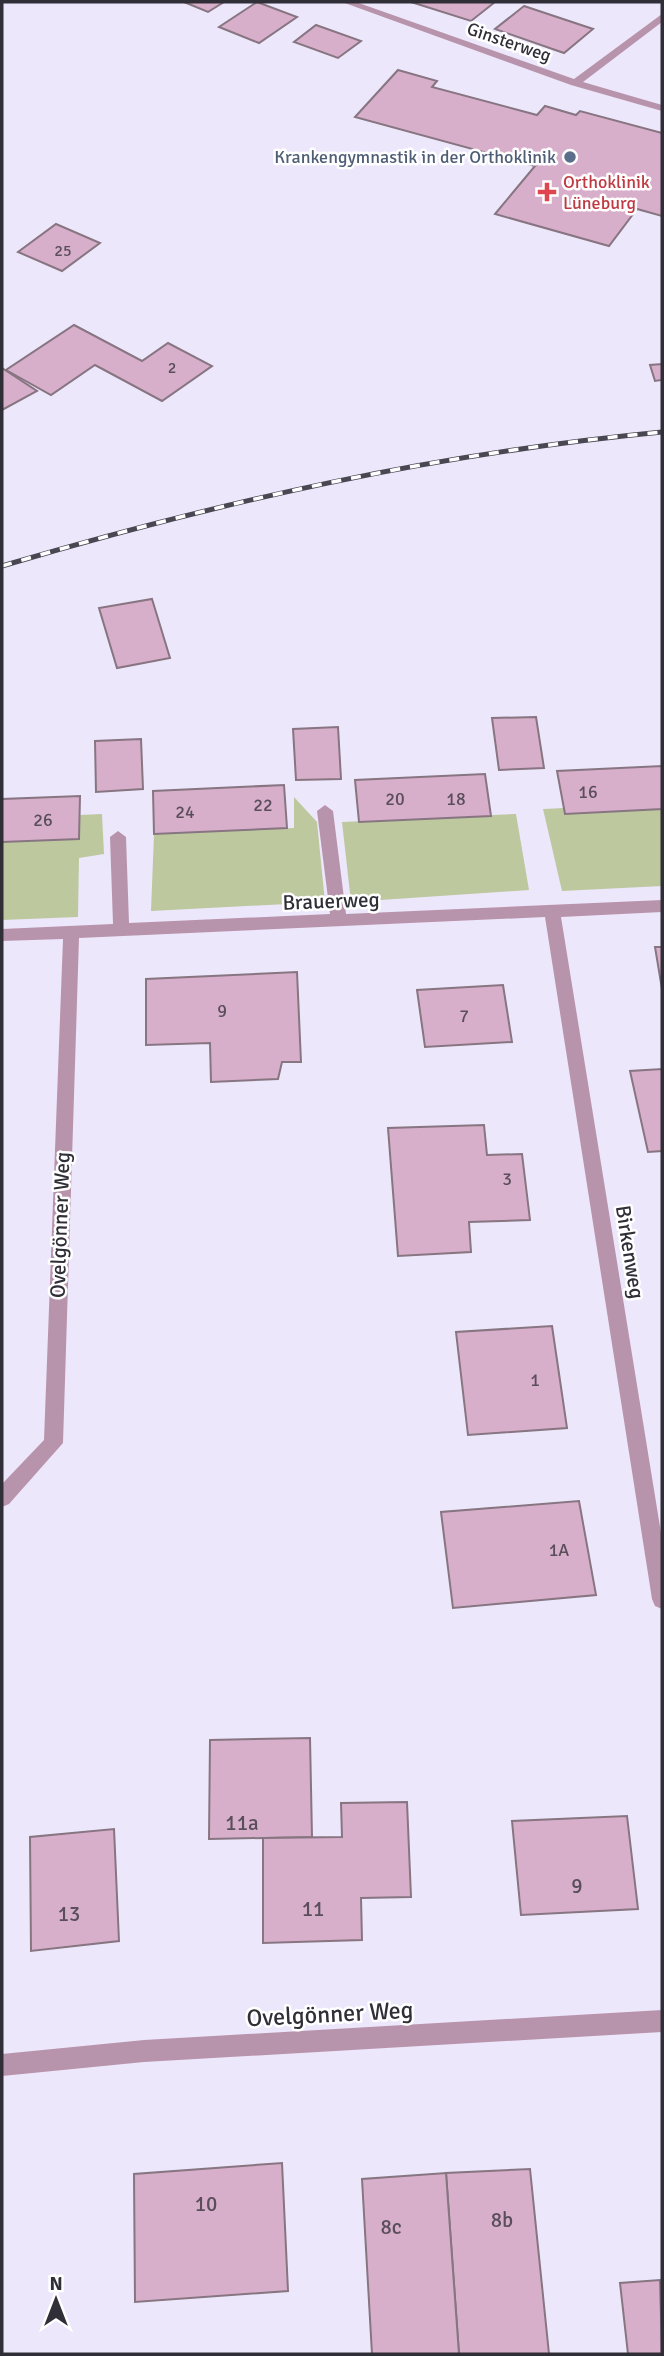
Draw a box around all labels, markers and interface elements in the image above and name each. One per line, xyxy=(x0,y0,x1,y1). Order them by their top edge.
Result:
street label: Ginsterweg xyxy=(464,17,554,67)
place label: Krankengymnastik in der Orthoklinik xyxy=(274,146,556,168)
marker: Krankengymnastik in der Orthoklinik xyxy=(562,149,578,165)
place label: Orthoklinik Lüneburg xyxy=(563,171,650,214)
marker: Orthoklinik Lüneburg xyxy=(537,182,557,202)
house number: 25 xyxy=(54,241,72,261)
house number: 2 xyxy=(168,358,176,378)
house number: 16 xyxy=(578,781,598,803)
house number: 20 xyxy=(385,788,405,810)
house number: 18 xyxy=(446,788,466,810)
house number: 22 xyxy=(253,794,273,816)
house number: 24 xyxy=(175,801,195,823)
house number: 26 xyxy=(33,809,53,831)
street label: Brauerweg xyxy=(282,886,380,916)
house number: 9 xyxy=(217,1000,227,1022)
house number: 7 xyxy=(459,1005,469,1027)
street label: Ovelgönner Weg xyxy=(44,1152,76,1298)
house number: 3 xyxy=(502,1168,512,1190)
street label: Birkenweg xyxy=(610,1203,650,1301)
house number: 1 xyxy=(530,1369,540,1391)
house number: 1A xyxy=(549,1539,569,1561)
house number: 11a xyxy=(225,1810,259,1836)
house number: 9 xyxy=(571,1873,583,1899)
house number: 11 xyxy=(302,1896,324,1922)
house number: 13 xyxy=(58,1901,80,1927)
street label: Ovelgönner Weg xyxy=(246,1995,414,2033)
house number: 10 xyxy=(195,2191,217,2217)
house number: 8b xyxy=(491,2207,513,2233)
house number: 8c xyxy=(380,2214,402,2240)
north arrow xyxy=(21,2265,91,2335)
text: N xyxy=(49,2272,63,2296)

